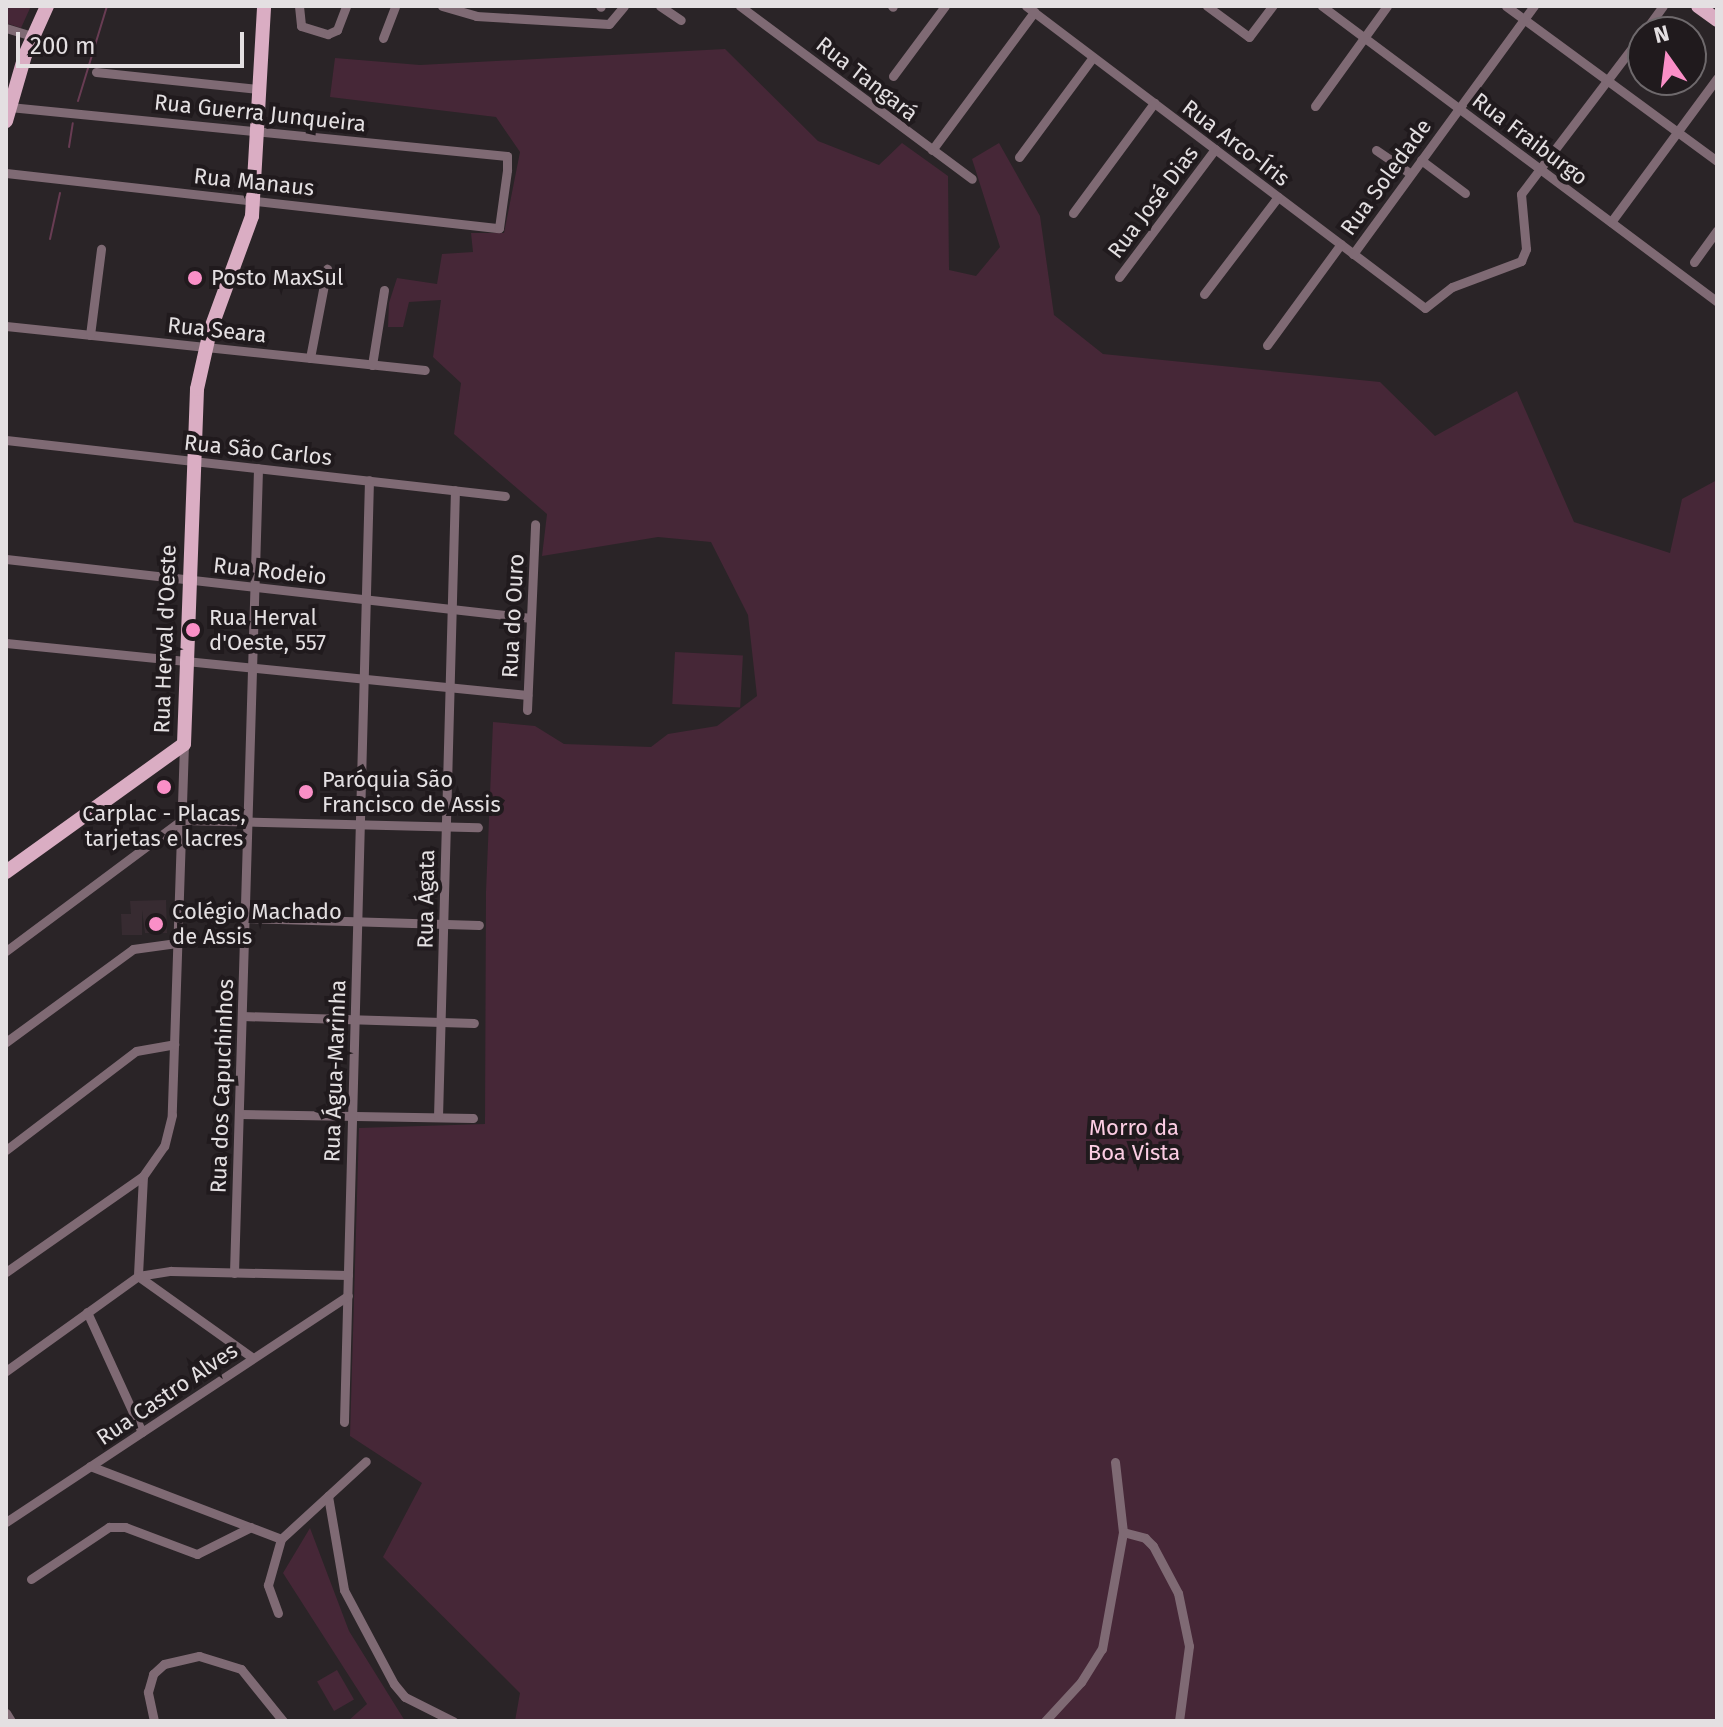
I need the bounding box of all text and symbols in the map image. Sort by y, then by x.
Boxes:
scale bar [20,16,248,66]
north arrow [1627,16,1707,96]
text: N [1651,19,1672,49]
street label: Rua Tangará [811,31,923,127]
text: 200 m [30,32,96,60]
street label: Rua Fraiburgo [1467,87,1593,191]
street label: Rua Guerra Junqueira [153,89,367,137]
street label: Rua Arco-Íris [1177,94,1295,192]
street label: Rua Soledade [1335,114,1437,240]
street label: Rua José Dias [1102,141,1204,263]
street label: Rua Manaus [192,163,316,201]
place label: Posto MaxSul [211,265,344,291]
marker: Posto MaxSul [186,269,204,287]
street label: Rua Seara [166,312,268,348]
street label: Rua São Carlos [183,429,333,471]
street label: Rua Herval d'Oeste [149,544,181,734]
street label: Rua Rodeio [212,552,328,590]
street label: Rua do Ouro [497,553,529,679]
place label: Rua Herval d'Oeste, 557 [209,604,326,656]
marker: Rua Herval d'Oeste, 557 [184,621,202,639]
place label: Paróquia São Francisco de Assis [322,766,501,818]
marker: Carplac - Placas, tarjetas e lacres [155,778,173,796]
marker: Paróquia São Francisco de Assis [297,783,315,801]
place label: Carplac - Placas, tarjetas e lacres [82,800,246,852]
street label: Rua Ágata [412,849,440,949]
place label: Colégio Machado de Assis [172,898,342,950]
marker: Colégio Machado de Assis [147,915,165,933]
street label: Rua dos Capuchinhos [205,978,239,1194]
street label: Rua Água-Marinha [319,979,351,1163]
park label: Morro da Boa Vista [1088,1114,1180,1166]
street label: Rua Castro Alves [92,1337,242,1451]

